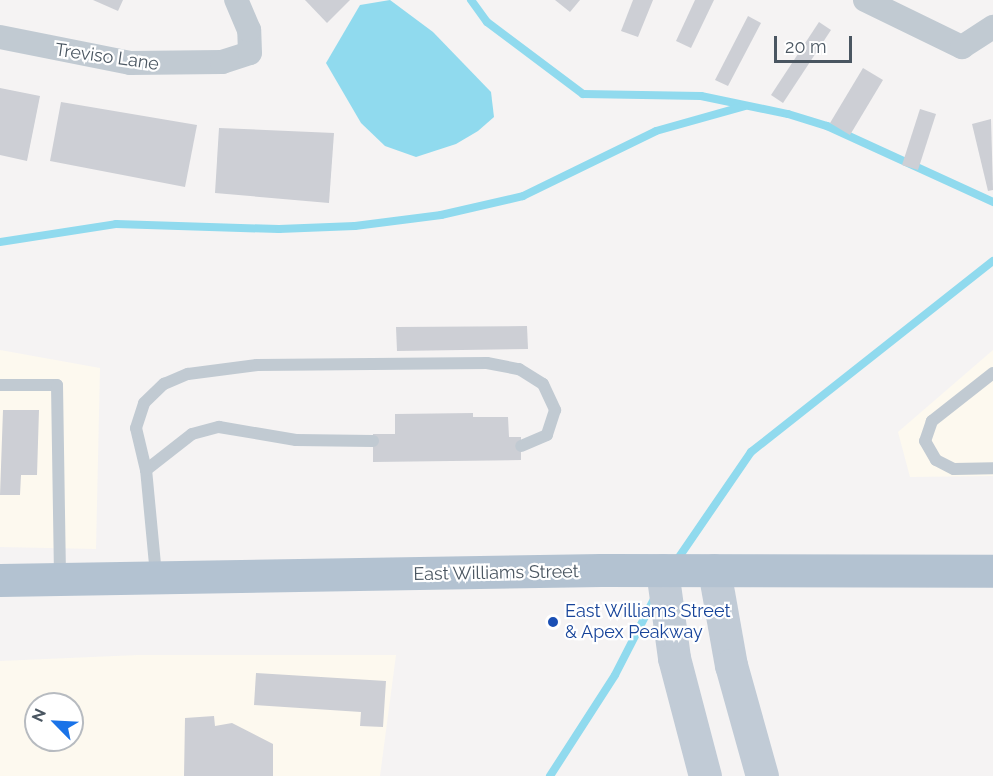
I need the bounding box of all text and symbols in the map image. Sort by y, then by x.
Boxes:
scale bar [777,24,855,62]
text: 20 m [785,36,827,57]
street label: Treviso Lane [54,39,160,75]
street label: East Williams Street [413,561,579,585]
place label: East Williams Street & Apex Peakway [565,601,731,644]
marker: East Williams Street & Apex Peakway [546,615,560,629]
north arrow [24,692,84,752]
text: N [28,706,50,725]

